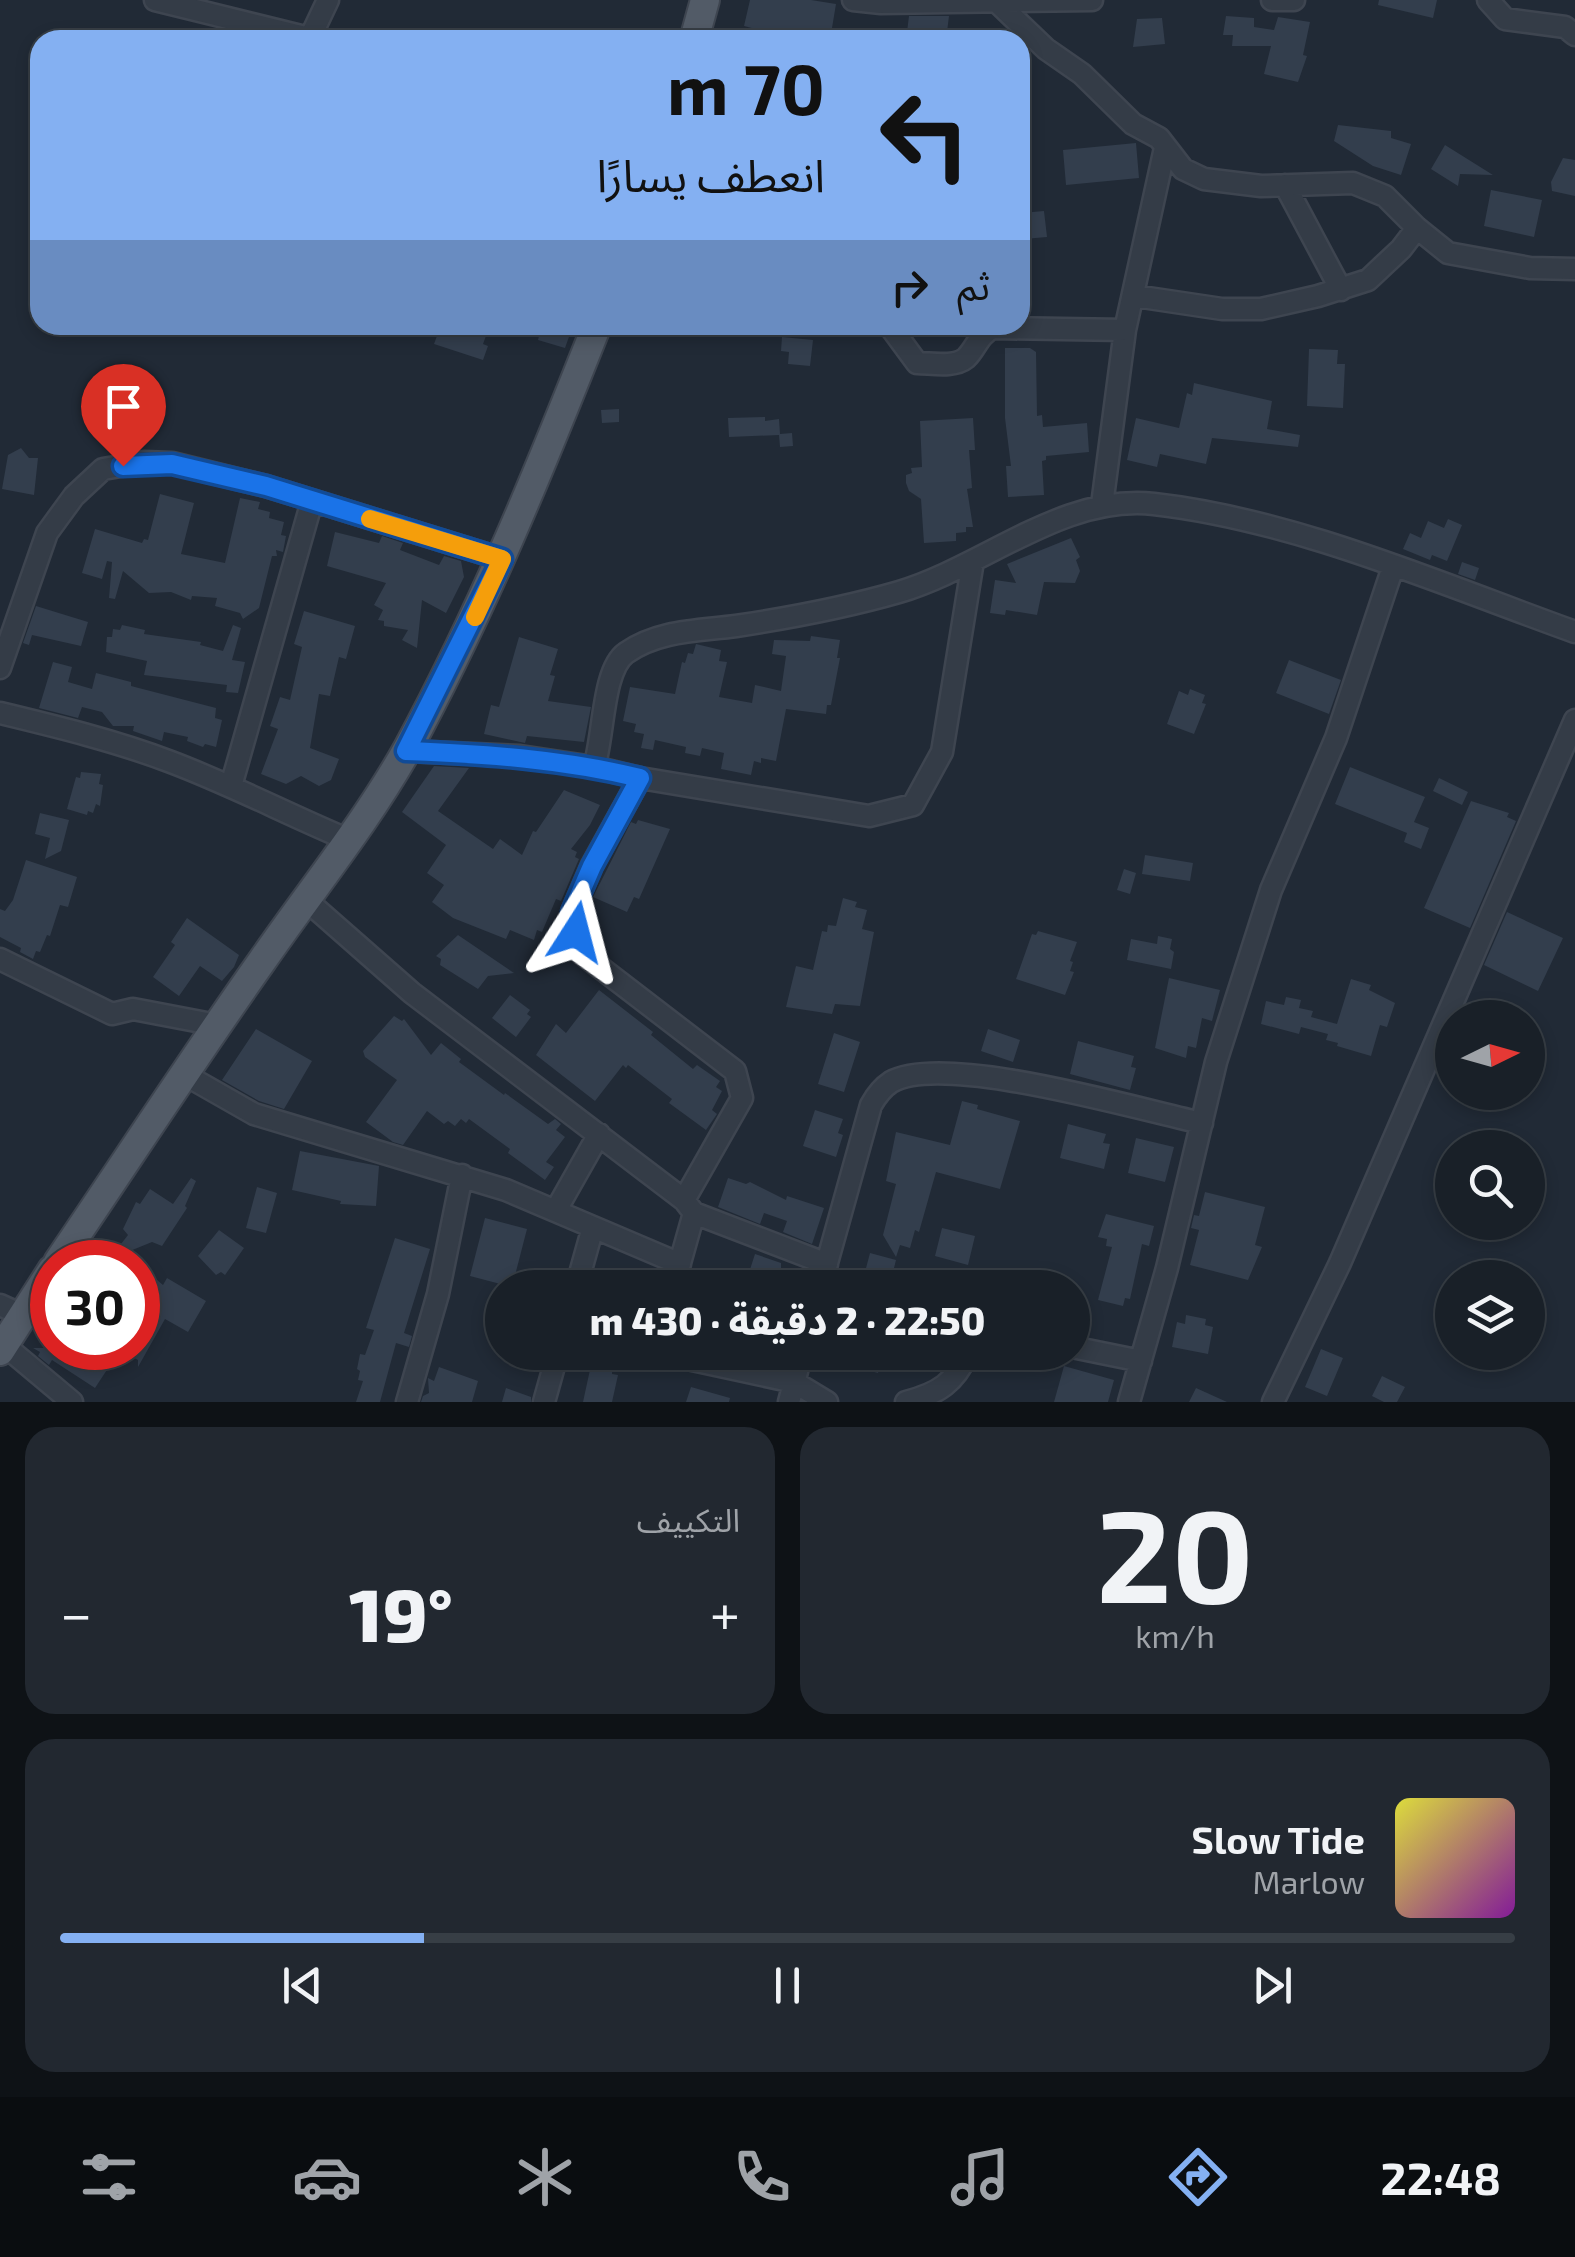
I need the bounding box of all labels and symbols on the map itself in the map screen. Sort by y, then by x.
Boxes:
pin [81,364,166,467]
position arrow [524,880,628,984]
north arrow [1435,1000,1545,1110]
speed limit sign: 30 [30,1240,160,1370]

